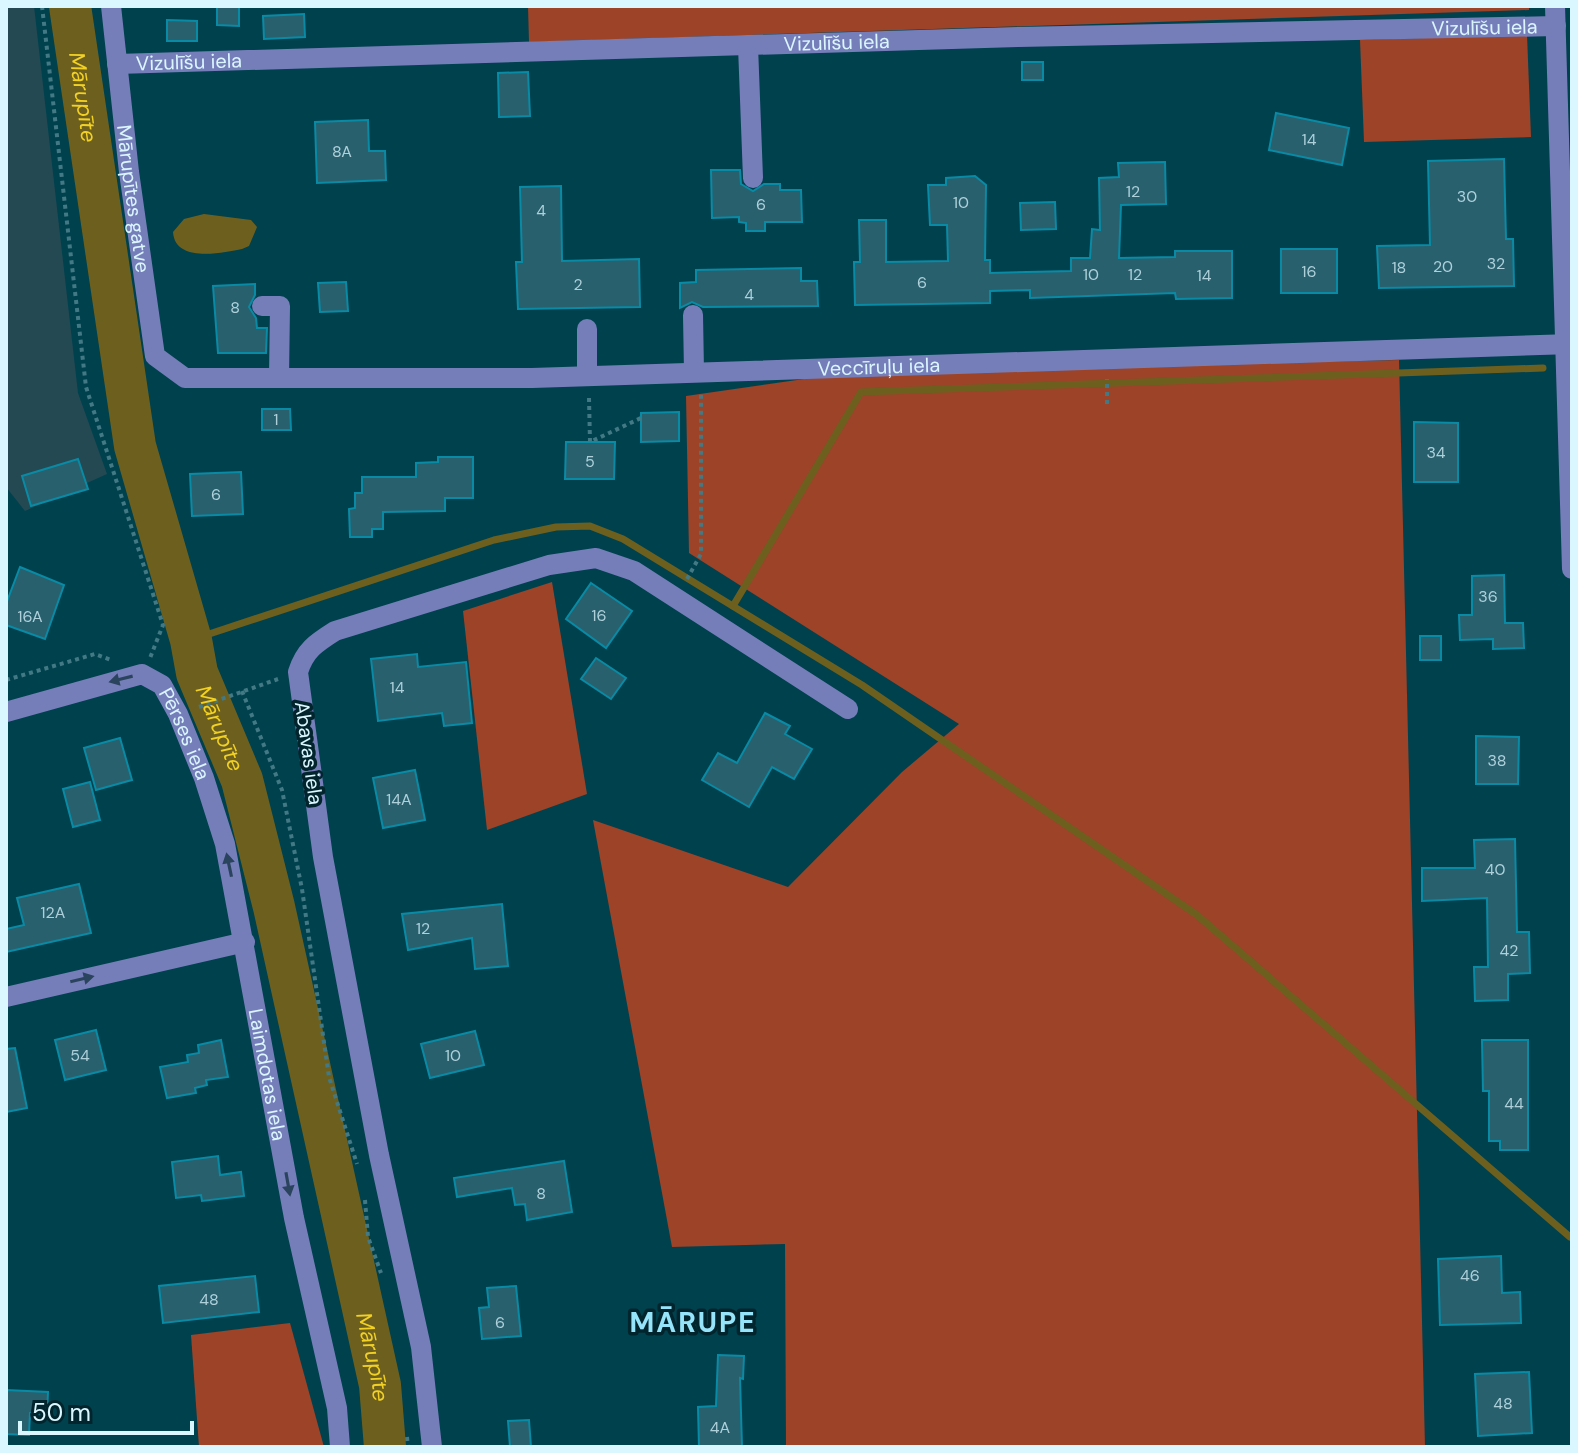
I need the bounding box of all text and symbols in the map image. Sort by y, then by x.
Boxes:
street label: Vizulīšu iela [1431,13,1538,42]
street label: Vizulīšu iela [783,28,890,57]
street label: Vizulīšu iela [136,47,242,76]
water label: Mārupīte [62,50,104,144]
street label: Mārupītes gatve [111,123,156,274]
house number: 14 [1302,129,1317,150]
house number: 8A [332,141,352,162]
house number: 12 [1126,181,1140,202]
house number: 30 [1457,186,1477,207]
house number: 10 [953,192,969,213]
house number: 6 [756,194,766,215]
house number: 4 [536,200,546,221]
house number: 32 [1487,253,1505,274]
house number: 20 [1433,256,1453,277]
house number: 18 [1392,257,1406,278]
house number: 16 [1301,261,1317,282]
house number: 10 [1083,264,1099,285]
house number: 12 [1128,264,1142,285]
house number: 14 [1197,265,1212,286]
house number: 6 [917,272,927,293]
house number: 2 [573,274,583,295]
house number: 4 [744,284,754,305]
house number: 8 [230,297,240,318]
street label: Veccīruļu iela [817,352,940,382]
house number: 1 [274,409,279,430]
house number: 34 [1426,442,1446,463]
house number: 5 [585,451,595,472]
house number: 6 [211,484,221,505]
house number: 36 [1478,586,1498,607]
house number: 16 [591,605,607,626]
house number: 16A [17,606,43,627]
one-way arrow [108,673,133,686]
house number: 14 [390,677,405,698]
water label: Mārupīte [189,681,251,776]
street label: Pērses iela [153,683,216,784]
street label: Abavas iela [289,700,329,806]
house number: 38 [1487,750,1507,771]
house number: 14A [386,789,412,810]
one-way arrow [222,853,235,878]
house number: 40 [1485,859,1505,880]
house number: 12A [41,902,66,923]
house number: 12 [416,918,430,939]
house number: 42 [1500,940,1518,961]
one-way arrow [70,972,95,985]
street label: Laimdotas iela [243,1006,292,1143]
house number: 54 [70,1045,90,1066]
house number: 10 [445,1045,461,1066]
house number: 44 [1504,1093,1524,1114]
one-way arrow [283,1172,295,1197]
house number: 8 [536,1183,546,1204]
house number: 46 [1460,1265,1480,1286]
house number: 48 [199,1289,219,1310]
district label: MĀRUPE [629,1304,757,1341]
water label: Mārupīte [349,1309,395,1403]
house number: 6 [495,1312,505,1333]
scale bar [20,1385,192,1435]
house number: 48 [1493,1393,1513,1414]
text: 50 m [32,1397,91,1428]
house number: 4A [710,1417,731,1438]

